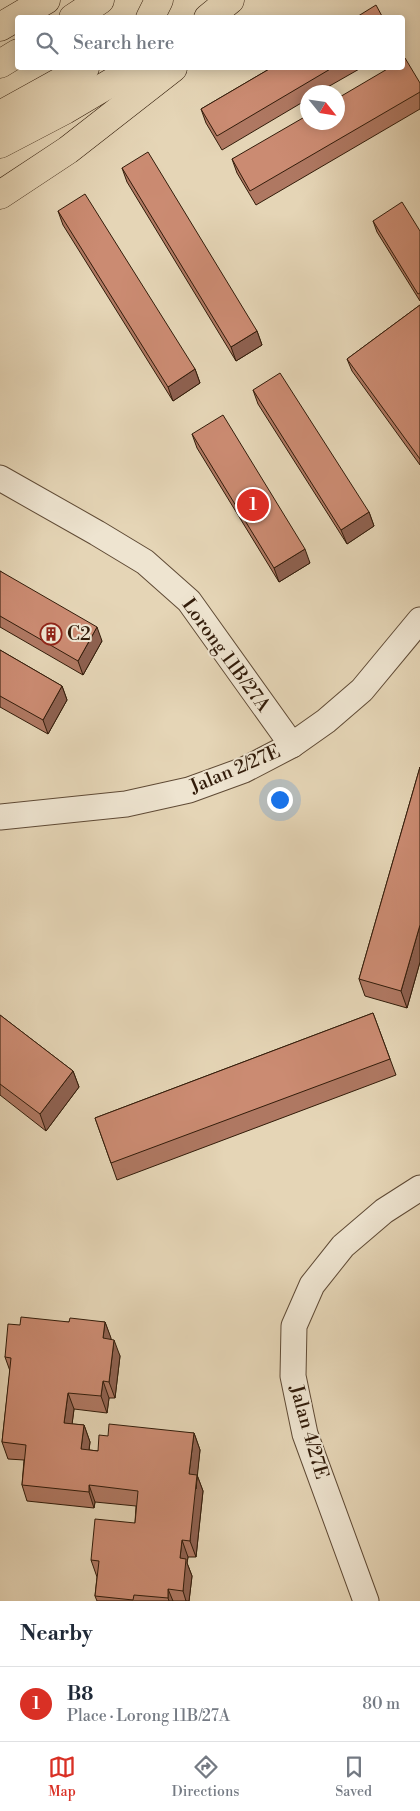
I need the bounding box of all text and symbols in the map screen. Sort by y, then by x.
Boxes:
search box [15,15,405,70]
icon: search [33,29,61,57]
text: Search here [73,31,174,55]
north arrow [300,85,345,130]
pin: 1 [237,486,269,524]
street label: Lorong 11B/27A [177,593,276,717]
building icon: C2 [39,622,63,646]
place label: C2 [67,622,91,646]
street label: Jalan 2/27E [185,739,284,799]
your location [267,787,293,813]
street label: Jalan 4/27E [284,1381,334,1482]
text: Nearby [20,1621,93,1647]
text: B8 [67,1682,93,1706]
text: 1 [32,1694,40,1714]
text: 80 m [362,1694,400,1714]
text: Place · Lorong 11B/27A [67,1706,230,1726]
tab: Map [48,1753,76,1801]
tab: Directions [172,1753,239,1801]
tab: Saved [335,1753,372,1801]

